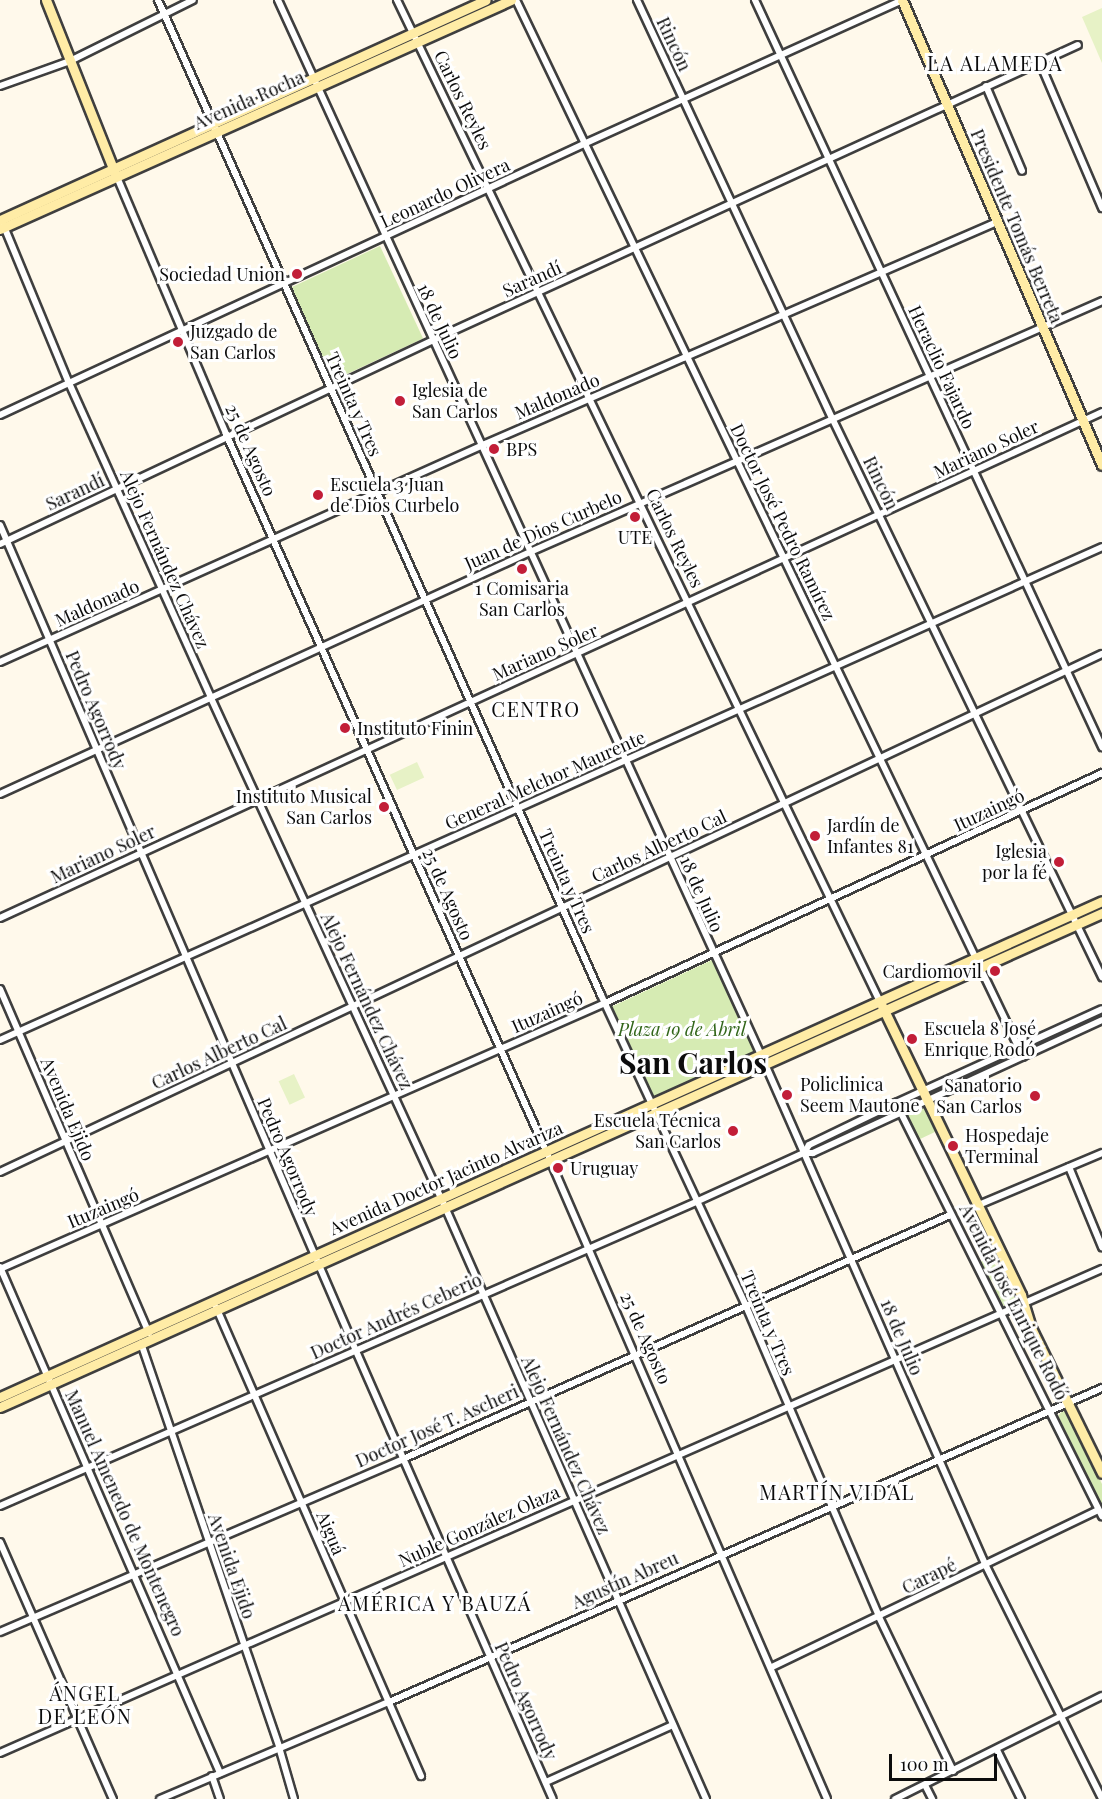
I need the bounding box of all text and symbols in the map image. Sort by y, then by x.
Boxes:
street label: Rincón [652,14,696,74]
street label: Carlos Reyles [430,47,496,153]
district label: LA ALAMEDA [927,50,1063,74]
street label: Avenida Rocha [190,66,308,134]
street label: Presidente Tomás Berreta [966,126,1068,326]
street label: Leonardo Olivera [377,154,513,232]
street label: Sarandí [499,256,565,302]
place label: Sociedad Union [159,263,285,285]
marker: Sociedad Union [290,267,304,281]
street label: 18 de Julio [413,280,467,362]
street label: Heraclio Fajardo [904,302,980,432]
place label: Juzgado de San Carlos [190,321,277,364]
marker: Juzgado de San Carlos [171,335,185,349]
street label: Treinta y Tres [321,348,387,460]
street label: Maldonado [511,369,603,423]
place label: Iglesia de San Carlos [412,380,498,422]
marker: Iglesia de San Carlos [393,394,407,408]
street label: 25 de Agosto [221,400,281,500]
street label: Mariano Soler [930,415,1042,483]
street label: Doctor José Pedro Ramírez [726,420,840,624]
place label: BPS [506,438,537,460]
marker: BPS [487,442,501,456]
street label: Rincón [859,453,903,513]
street label: Alejo Fernández Chávez [116,467,214,651]
street label: Sarandí [42,469,108,515]
place label: Escuela 3 Juan de Dios Curbelo [330,474,459,516]
street label: Carlos Reyles [642,485,708,591]
street label: Juan de Dios Curbelo [461,486,625,574]
marker: Escuela 3 Juan de Dios Curbelo [311,488,325,502]
marker: UTE [628,510,642,524]
place label: UTE [618,526,652,548]
marker: 1 Comisaria San Carlos [515,562,529,576]
street label: Maldonado [52,575,142,631]
place label: 1 Comisaria San Carlos [475,578,569,620]
street label: Mariano Soler [489,619,601,685]
street label: Pedro Agorrody [61,647,131,773]
district label: CENTRO [491,696,581,720]
place label: Instituto Finin [357,717,473,739]
marker: Instituto Finin [338,721,352,735]
street label: General Melchor Maurente [441,726,649,834]
street label: Ituzaingó [950,784,1028,836]
place label: Instituto Musical San Carlos [236,786,372,828]
marker: Instituto Musical San Carlos [377,800,391,814]
street label: Carlos Alberto Cal [588,805,730,887]
place label: Jardín de Infantes 81 [827,815,914,858]
street label: Mariano Soler [47,820,159,888]
street label: Treinta y Tres [534,825,600,937]
marker: Jardín de Infantes 81 [808,829,822,843]
place label: Iglesia por la fé [981,841,1047,884]
street label: 25 de Agosto [418,844,478,944]
street label: 18 de Julio [676,853,728,935]
marker: Iglesia por la fé [1052,855,1066,869]
street label: Alejo Fernández Chávez [316,909,418,1093]
place label: Cardiomovil [882,960,982,982]
marker: Cardiomovil [986,962,1004,980]
street label: Ituzaingó [508,987,586,1037]
street label: Carlos Alberto Cal [148,1012,290,1094]
park label: Plaza 19 de Abril [618,1018,746,1040]
place label: Escuela 8 José Enrique Rodó [924,1018,1036,1060]
marker: Escuela 8 José Enrique Rodó [905,1032,919,1046]
district label: San Carlos [619,1044,767,1080]
street label: Avenida Ejido [36,1054,100,1164]
place label: Policlinica Seem Mautone [800,1074,920,1116]
place label: Sanatorio San Carlos [936,1075,1022,1118]
marker: Policlinica Seem Mautone [778,1086,796,1104]
marker: Sanatorio San Carlos [1026,1087,1044,1105]
street label: Pedro Agorrody [253,1094,323,1220]
place label: Escuela Técnica San Carlos [593,1110,721,1152]
street label: Avenida Doctor Jacinto Alvariza [325,1116,567,1240]
marker: Escuela Técnica San Carlos [726,1124,740,1138]
place label: Hospedaje Terminal [965,1125,1049,1168]
marker: Hospedaje Terminal [946,1139,960,1153]
place label: Uruguay [570,1157,638,1179]
marker: Uruguay [551,1161,565,1175]
street label: Ituzaingó [64,1183,142,1233]
street label: Avenida José Enrique Rodó [955,1200,1073,1404]
street label: Treinta y Tres [736,1267,800,1379]
street label: Doctor Andrés Ceberio [307,1268,485,1364]
street label: 25 de Agosto [616,1288,676,1388]
street label: 18 de Julio [876,1296,928,1378]
street label: Alejo Fernández Chávez [517,1353,615,1537]
street label: Doctor José T. Ascheri [351,1380,523,1472]
street label: Manuel Amenedo de Montenegro [61,1386,189,1640]
district label: MARTÍN VIDAL [759,1479,915,1503]
street label: Nuble González Olaza [395,1481,563,1571]
street label: Aiguá [312,1508,350,1558]
street label: Avenida Ejido [204,1510,260,1622]
street label: Agustín Abreu [568,1547,682,1613]
street label: Carapé [898,1554,960,1598]
district label: AMÉRICA Y BAUZÁ [337,1590,533,1614]
street label: Pedro Agorrody [490,1638,562,1764]
district label: ÁNGEL DE LEÓN [38,1681,132,1728]
scale bar [892,1742,1000,1780]
text: 100 m [900,1752,949,1776]

